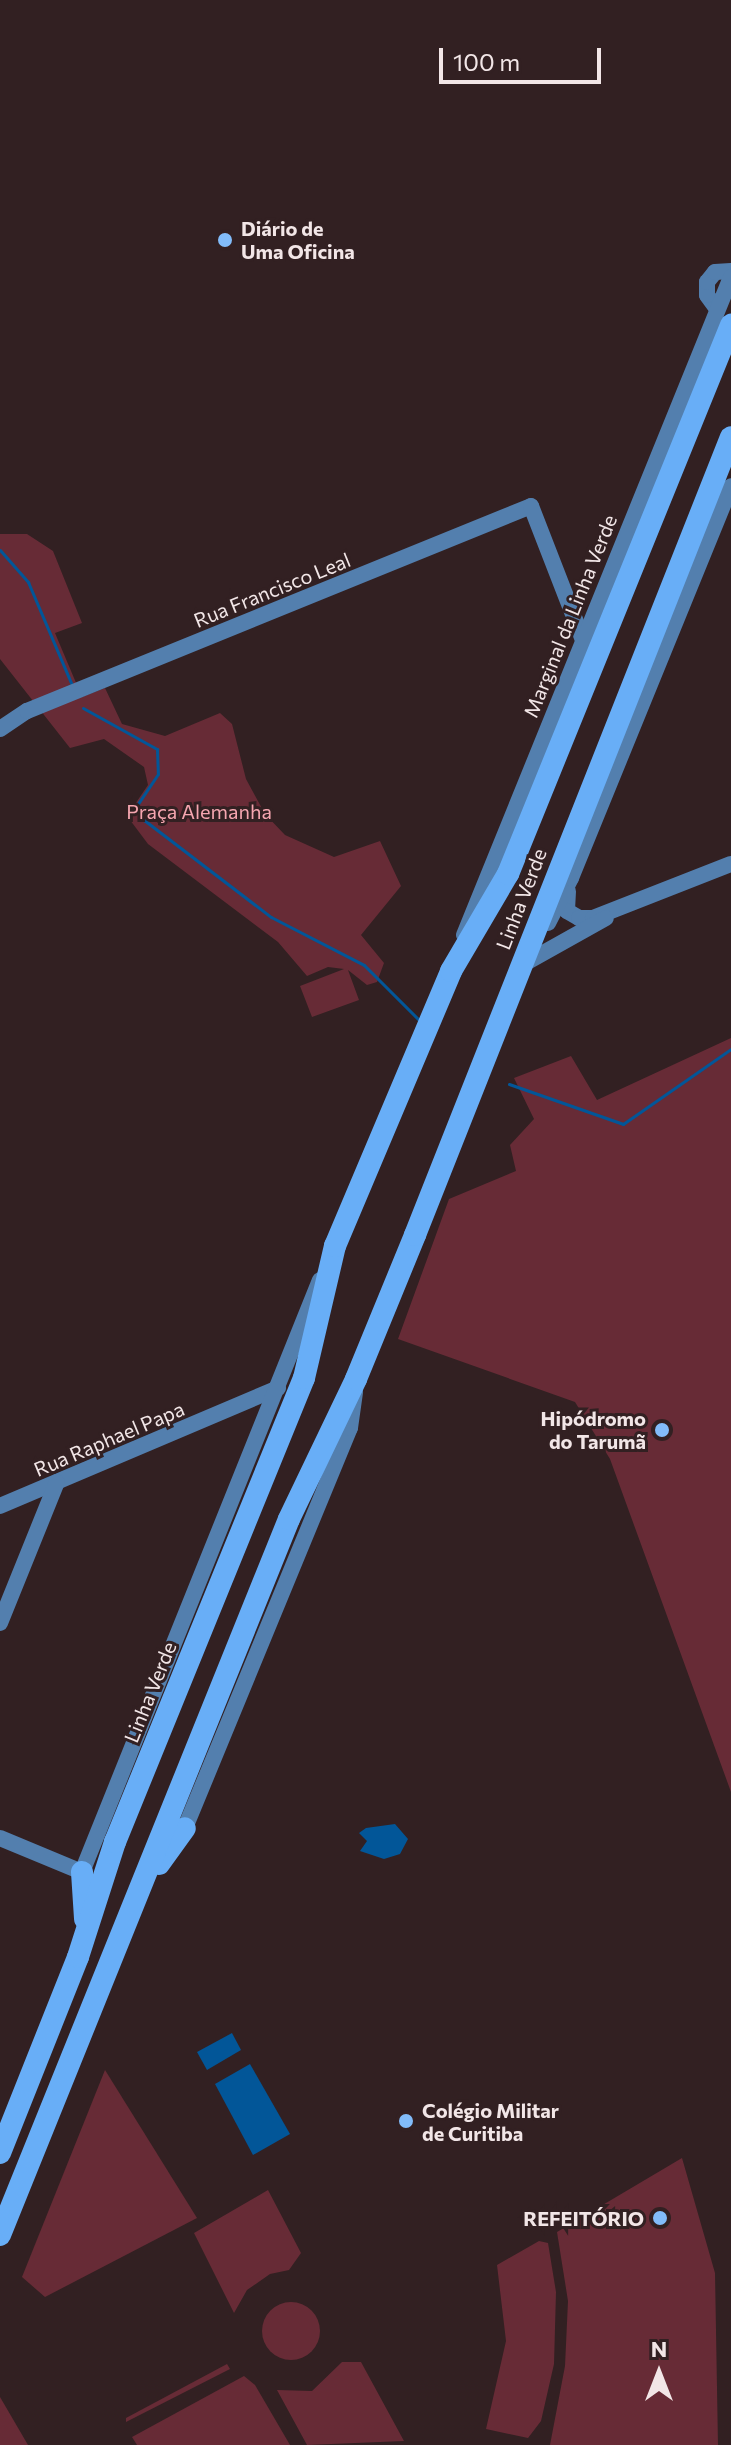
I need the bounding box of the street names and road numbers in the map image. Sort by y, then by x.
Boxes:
street label: Marginal da Linha Verde [518,511,622,721]
street label: Rua Francisco Leal [190,548,354,632]
street label: Linha Verde [491,845,551,953]
street label: Rua Raphael Papa [30,1396,188,1482]
street label: Linha Verde [119,1638,181,1746]

